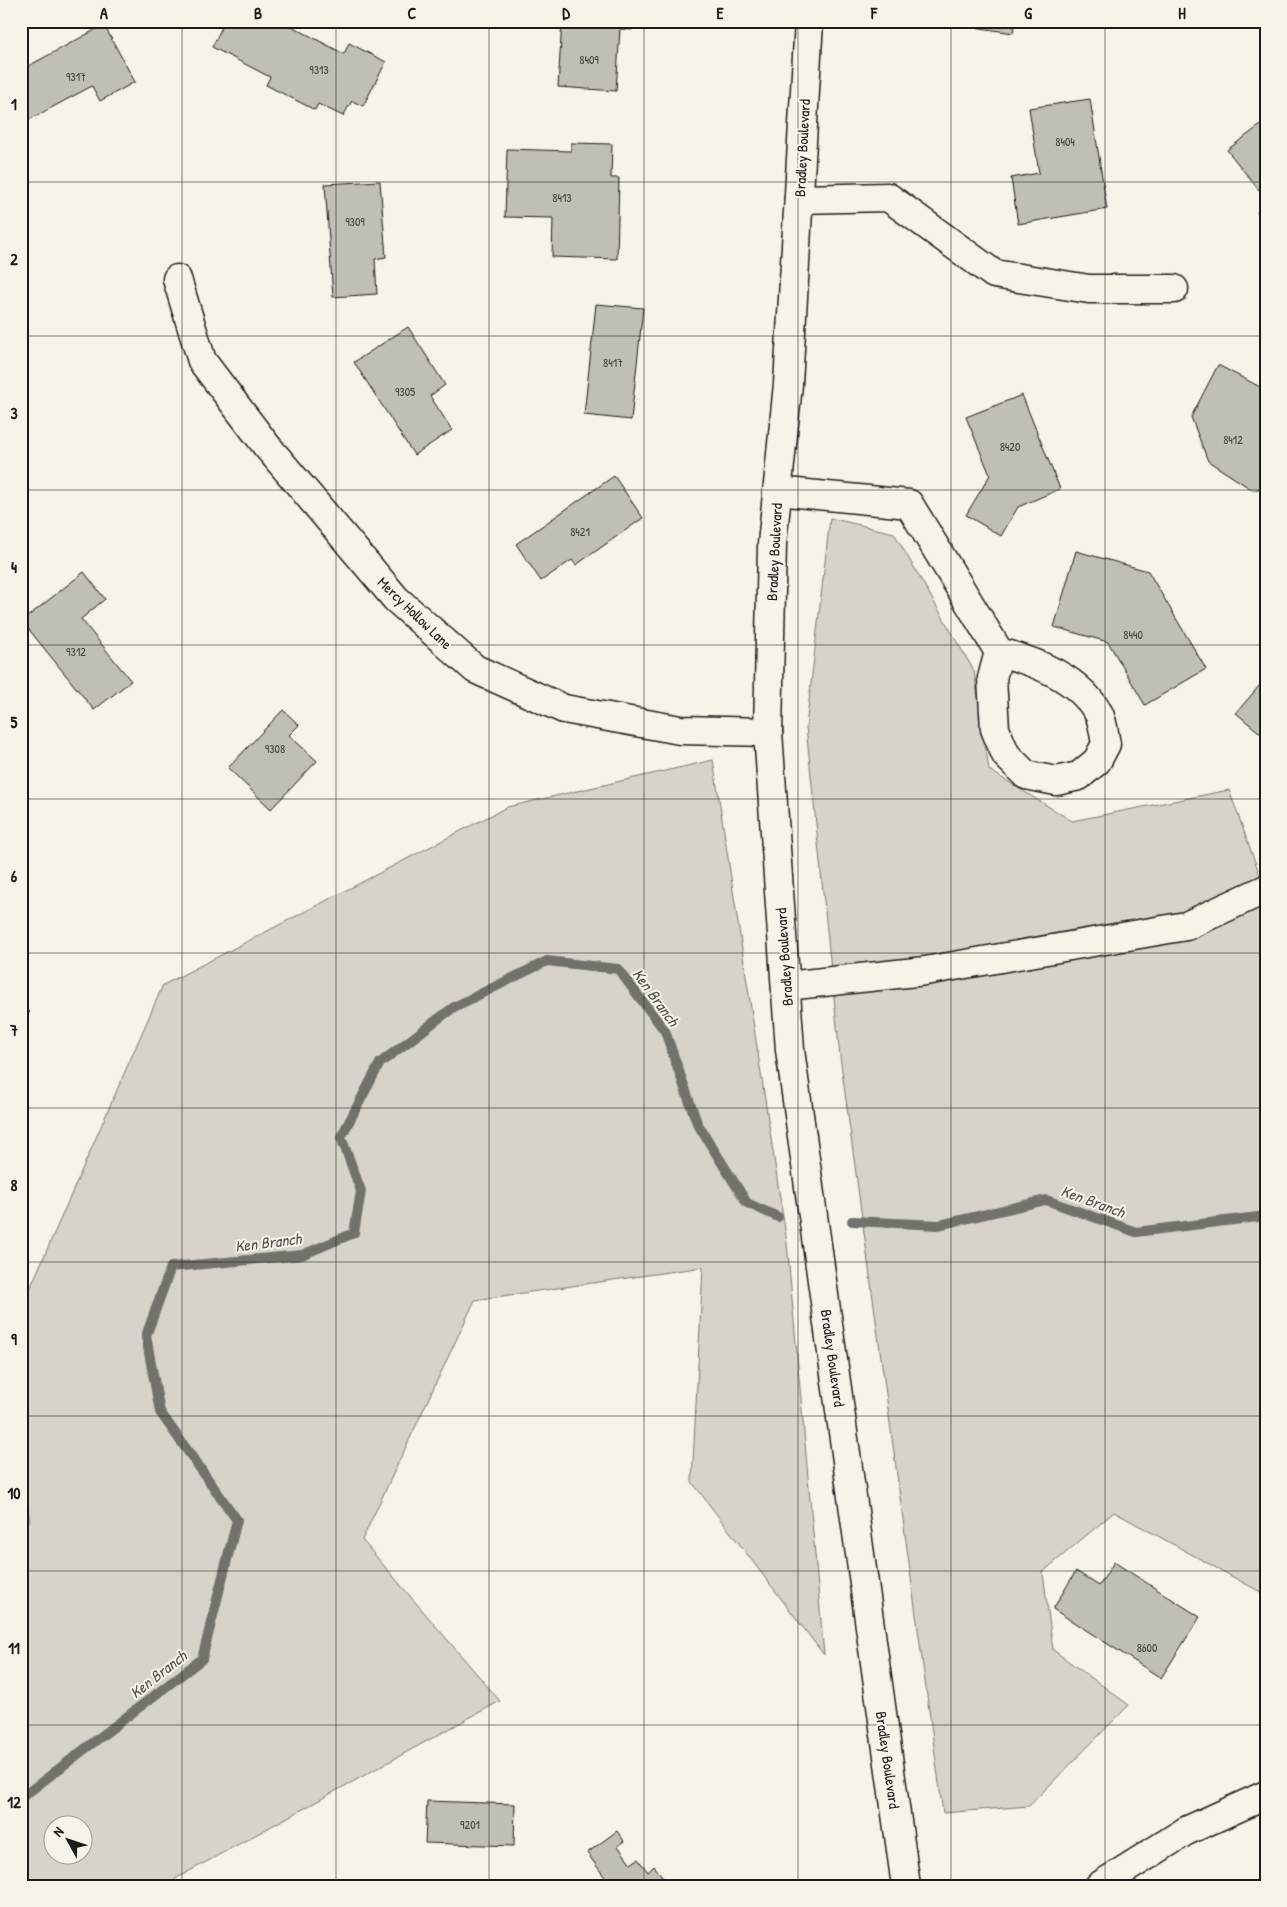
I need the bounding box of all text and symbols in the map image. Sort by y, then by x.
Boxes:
text: A [100,2,108,24]
text: B [254,2,262,24]
text: C [408,2,417,24]
text: D [562,2,570,24]
text: E [716,2,724,24]
text: F [870,2,878,24]
text: G [1024,2,1032,24]
text: H [1178,2,1186,24]
house number: 8409 [579,51,599,68]
house number: 9313 [309,61,329,78]
house number: 9317 [66,68,86,85]
text: 1 [11,93,17,115]
street label: Bradley Boulevard [789,98,815,197]
house number: 8404 [1055,133,1075,150]
house number: 8413 [552,189,572,206]
house number: 9309 [345,213,365,230]
text: 2 [10,248,18,270]
house number: 8417 [603,354,623,371]
house number: 9305 [395,383,415,400]
text: 3 [10,402,18,424]
house number: 8412 [1223,431,1243,448]
house number: 8420 [1000,438,1020,455]
street label: Bradley Boulevard [761,502,787,601]
house number: 8421 [570,523,590,540]
text: 4 [11,556,17,578]
street label: Mercy Hollow Lane [373,572,457,654]
house number: 8440 [1123,626,1143,643]
house number: 9312 [66,643,86,660]
text: 5 [11,711,18,733]
house number: 9308 [265,740,285,757]
text: 6 [11,865,18,887]
street label: Bradley Boulevard [770,907,798,1007]
water label: Ken Branch [628,964,685,1031]
text: 7 [9,1019,18,1041]
text: 8 [11,1174,18,1196]
water label: Ken Branch [1058,1179,1129,1223]
water label: Ken Branch [234,1227,304,1257]
street label: Bradley Boulevard [816,1308,850,1408]
text: 9 [11,1328,17,1350]
text: 10 [8,1482,20,1504]
text: 11 [8,1637,20,1659]
house number: 8600 [1137,1639,1157,1656]
water label: Ken Branch [125,1644,192,1703]
street label: Bradley Boulevard [871,1710,905,1810]
text: 12 [7,1791,21,1813]
north arrow [42,1814,92,1864]
house number: 9201 [460,1816,480,1833]
text: N [48,1822,68,1840]

